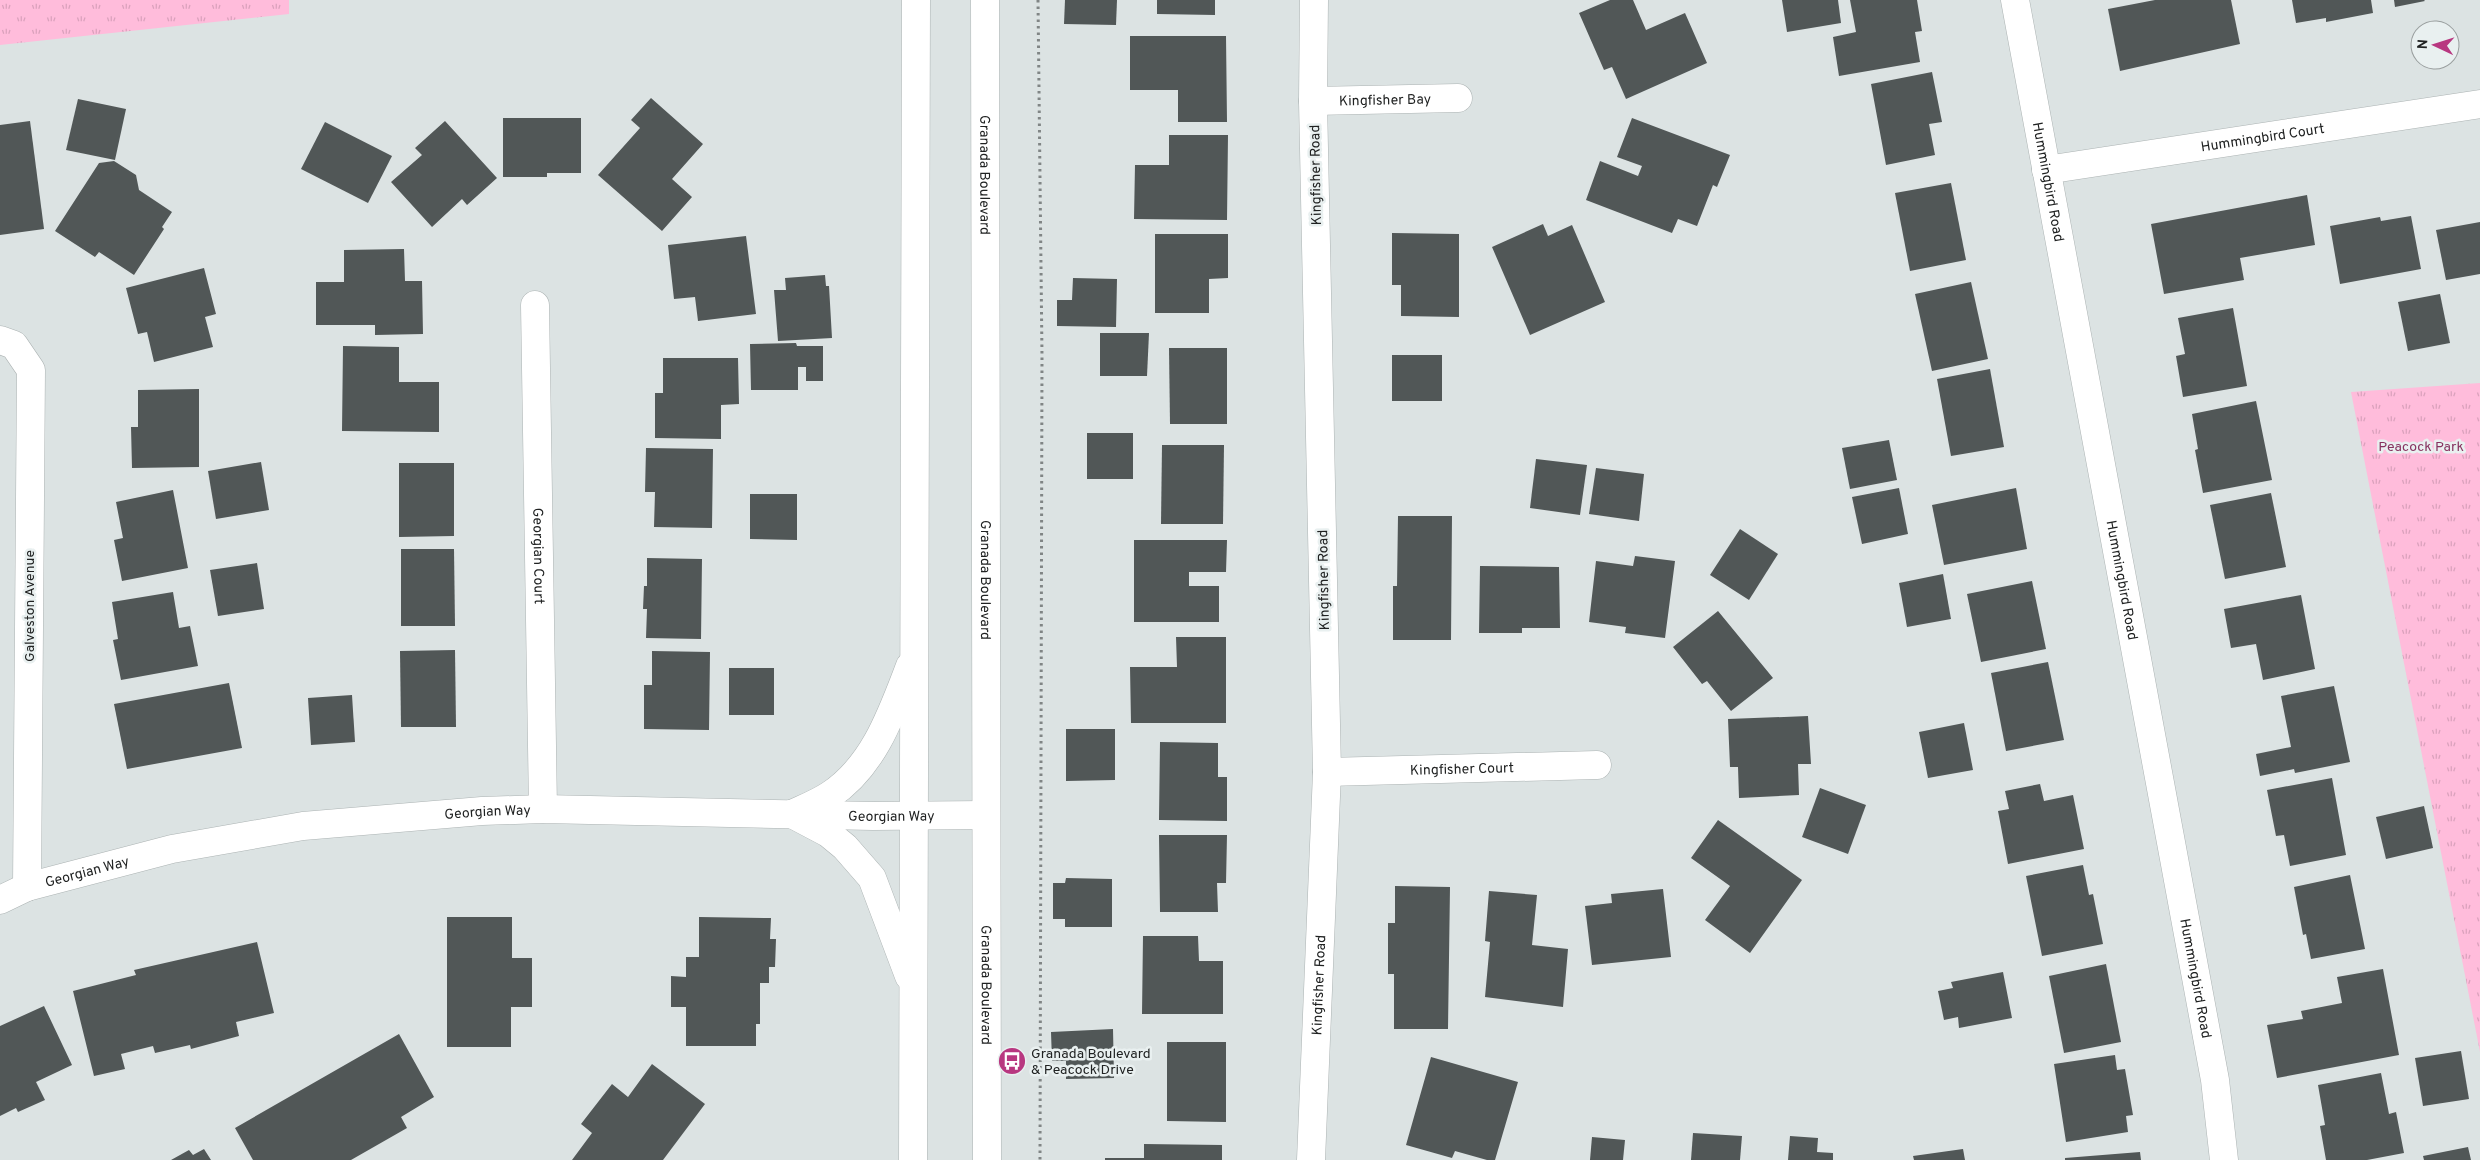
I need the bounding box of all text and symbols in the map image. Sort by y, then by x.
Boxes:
north arrow [2410,20,2460,70]
text: N [2415,39,2432,50]
street label: Kingfisher Bay [1339,92,1431,110]
street label: Granada Boulevard [975,115,992,235]
street label: Hummingbird Road [2028,121,2067,243]
street label: Hummingbird Court [2200,121,2326,156]
street label: Kingfisher Road [1307,125,1326,225]
park label: Peacock Park [2378,439,2464,456]
street label: Georgian Court [528,508,547,604]
street label: Hummingbird Road [2102,519,2140,642]
street label: Granada Boulevard [976,520,993,640]
street label: Kingfisher Road [1315,530,1334,630]
street label: Galveston Avenue [22,550,39,662]
street label: Kingfisher Court [1410,760,1514,780]
street label: Georgian Way [444,802,531,824]
street label: Georgian Way [848,808,935,826]
street label: Georgian Way [43,854,131,892]
street label: Hummingbird Road [2175,917,2214,1040]
street label: Granada Boulevard [977,925,994,1045]
street label: Kingfisher Road [1309,935,1330,1036]
bus stop icon: Granada Boulevard & Peacock Drive [997,1046,1027,1076]
place label: Granada Boulevard & Peacock Drive [1031,1046,1151,1079]

